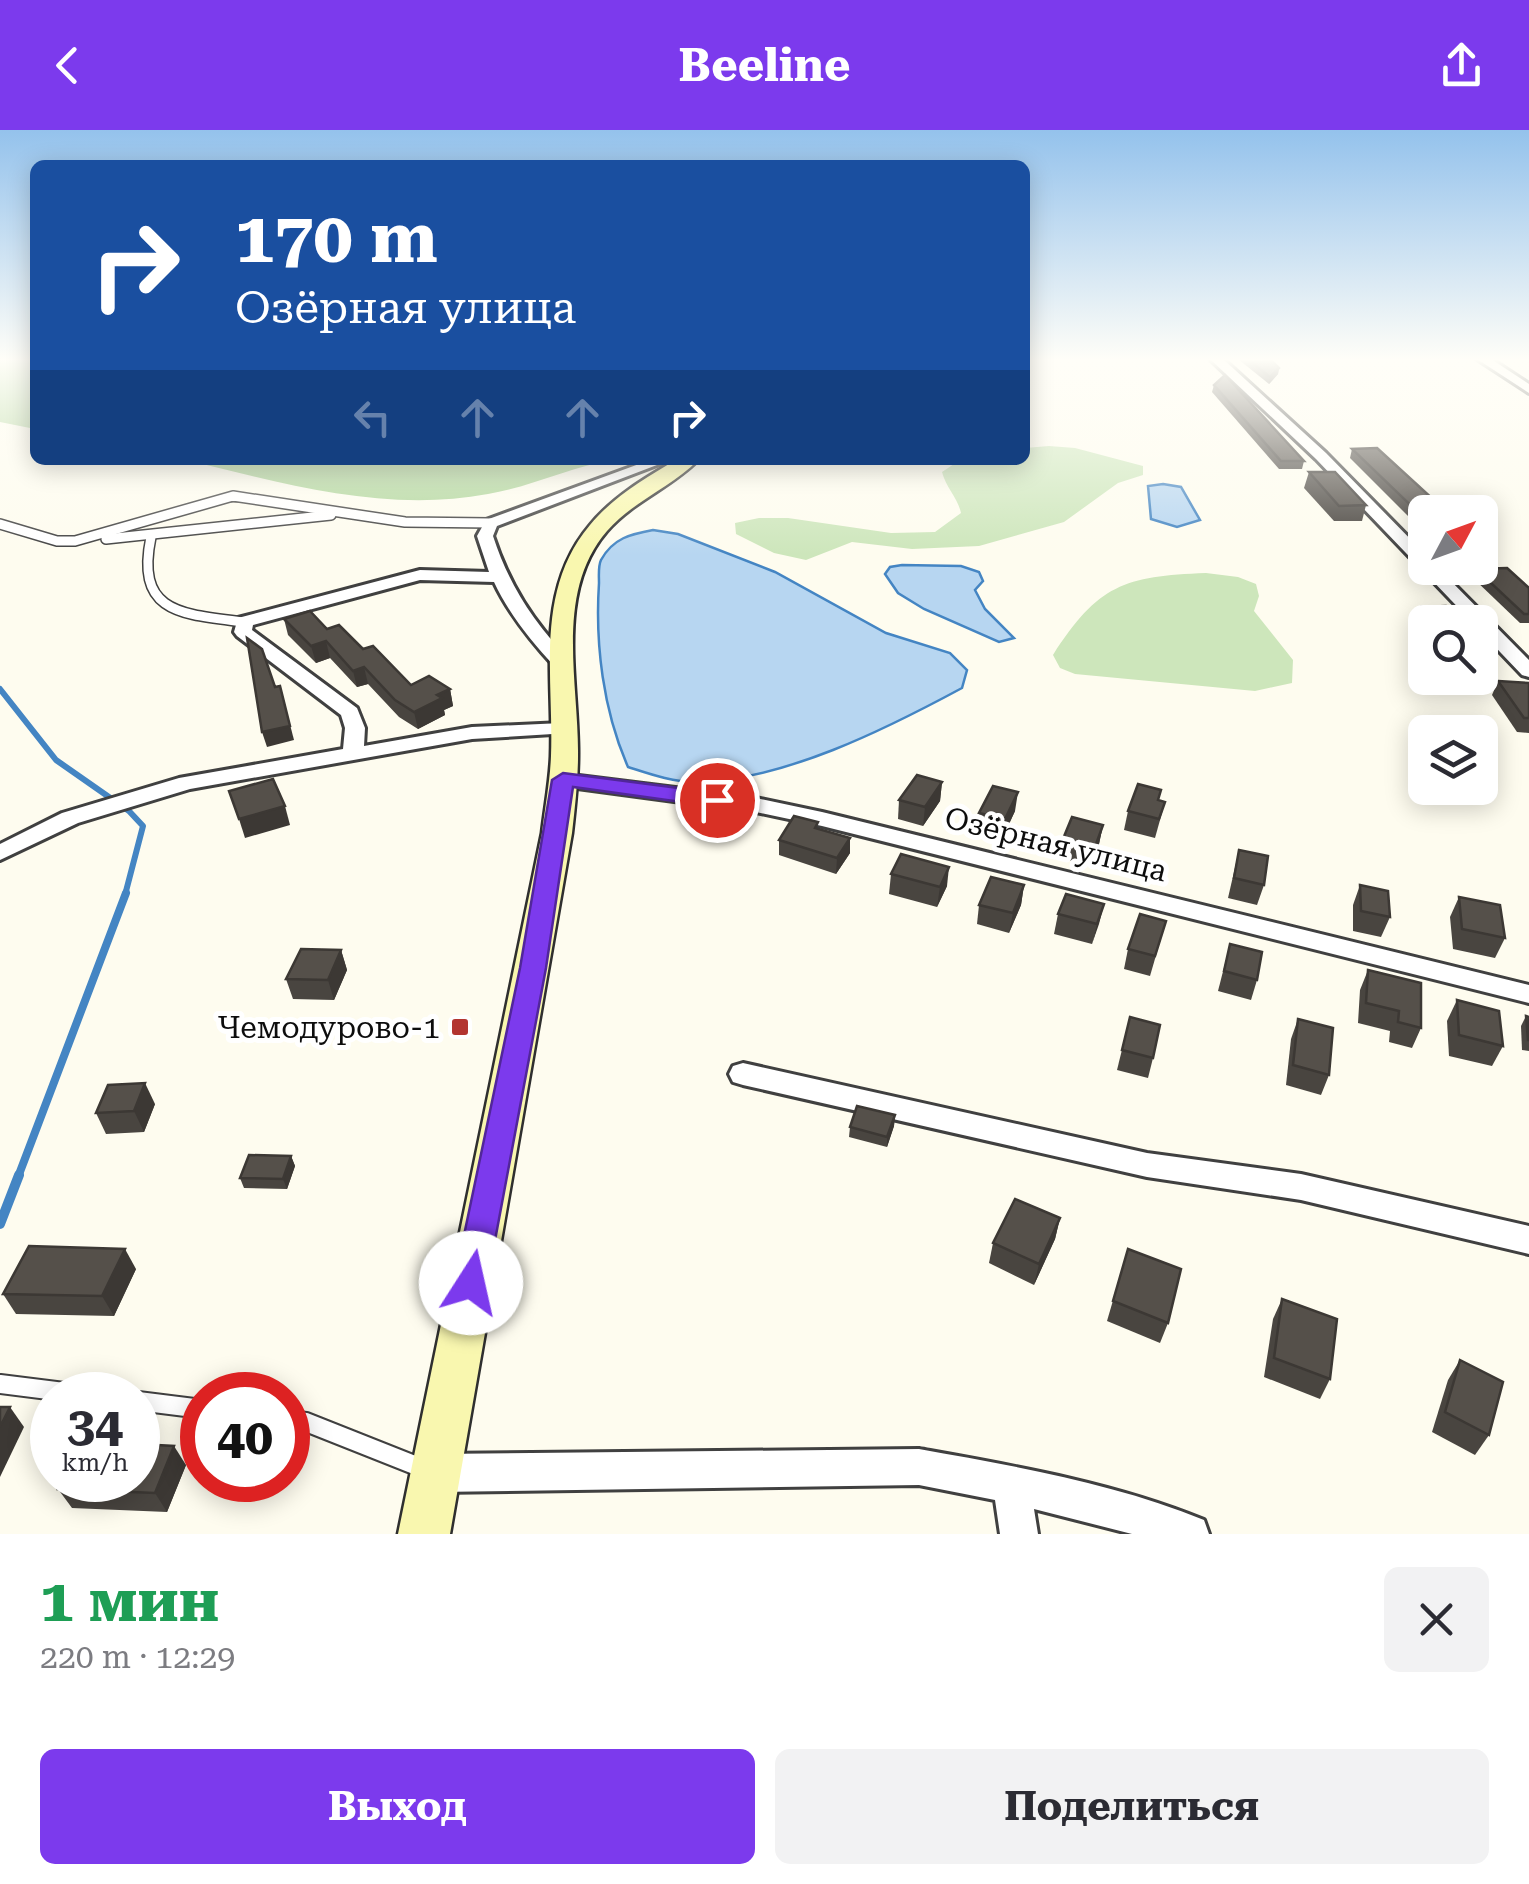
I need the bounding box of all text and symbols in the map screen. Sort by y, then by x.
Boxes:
icon: back [40,38,95,93]
icon: share [1434,38,1489,93]
text: Beeline [679,39,850,92]
text: 170 m [235,197,438,279]
icon: right [70,200,200,330]
text: Озёрная улица [235,281,576,334]
icon: left [345,390,400,445]
icon: ahead [450,390,505,445]
icon: ahead [555,390,610,445]
icon: right [660,390,715,445]
north arrow [1408,495,1498,585]
map controls [1408,495,1498,805]
button: search [1408,605,1498,695]
button: layers [1408,715,1498,805]
pin [675,758,760,843]
icon: arrive [690,773,745,828]
street label: Озёрная улица [941,800,1171,888]
place label: Чемодурово-1 [217,1010,440,1045]
marker: Чемодурово-1 [449,1016,471,1038]
position arrow [419,1231,523,1335]
speed limit sign: 40 [180,1372,310,1502]
text: 34 [67,1396,123,1454]
text: km/h [62,1448,128,1477]
text: 1 мин [40,1565,219,1636]
button: close [1384,1567,1489,1672]
text: 220 m · 12:29 [40,1638,235,1676]
button: Выход [40,1749,755,1864]
button: Поделиться [775,1749,1489,1864]

